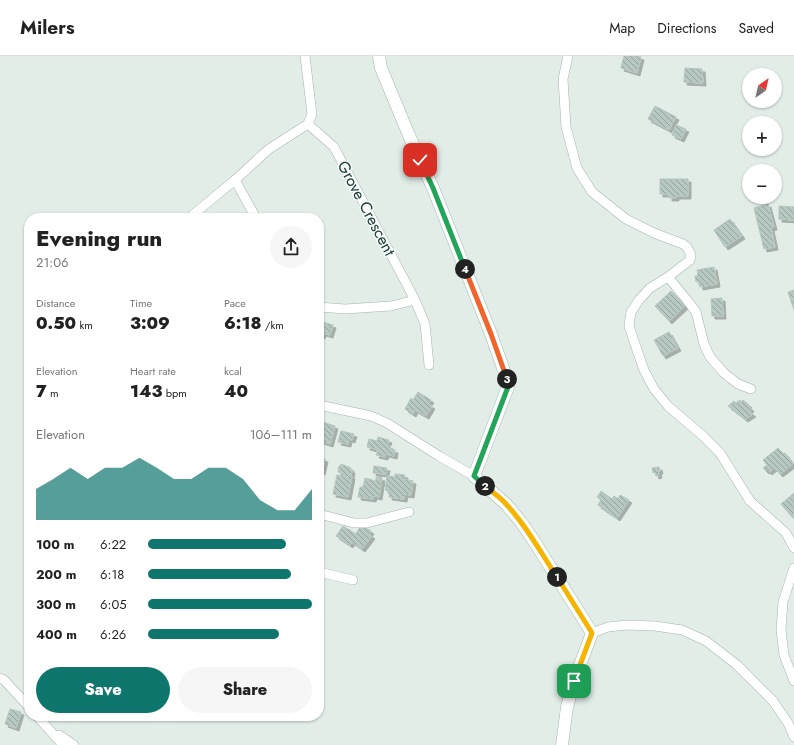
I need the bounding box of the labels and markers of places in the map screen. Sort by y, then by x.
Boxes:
pin [403,143,437,177]
pin: 4 [455,259,475,279]
pin: 3 [497,369,517,389]
pin: 2 [475,476,495,496]
pin: 1 [547,567,567,587]
pin [557,664,591,698]

